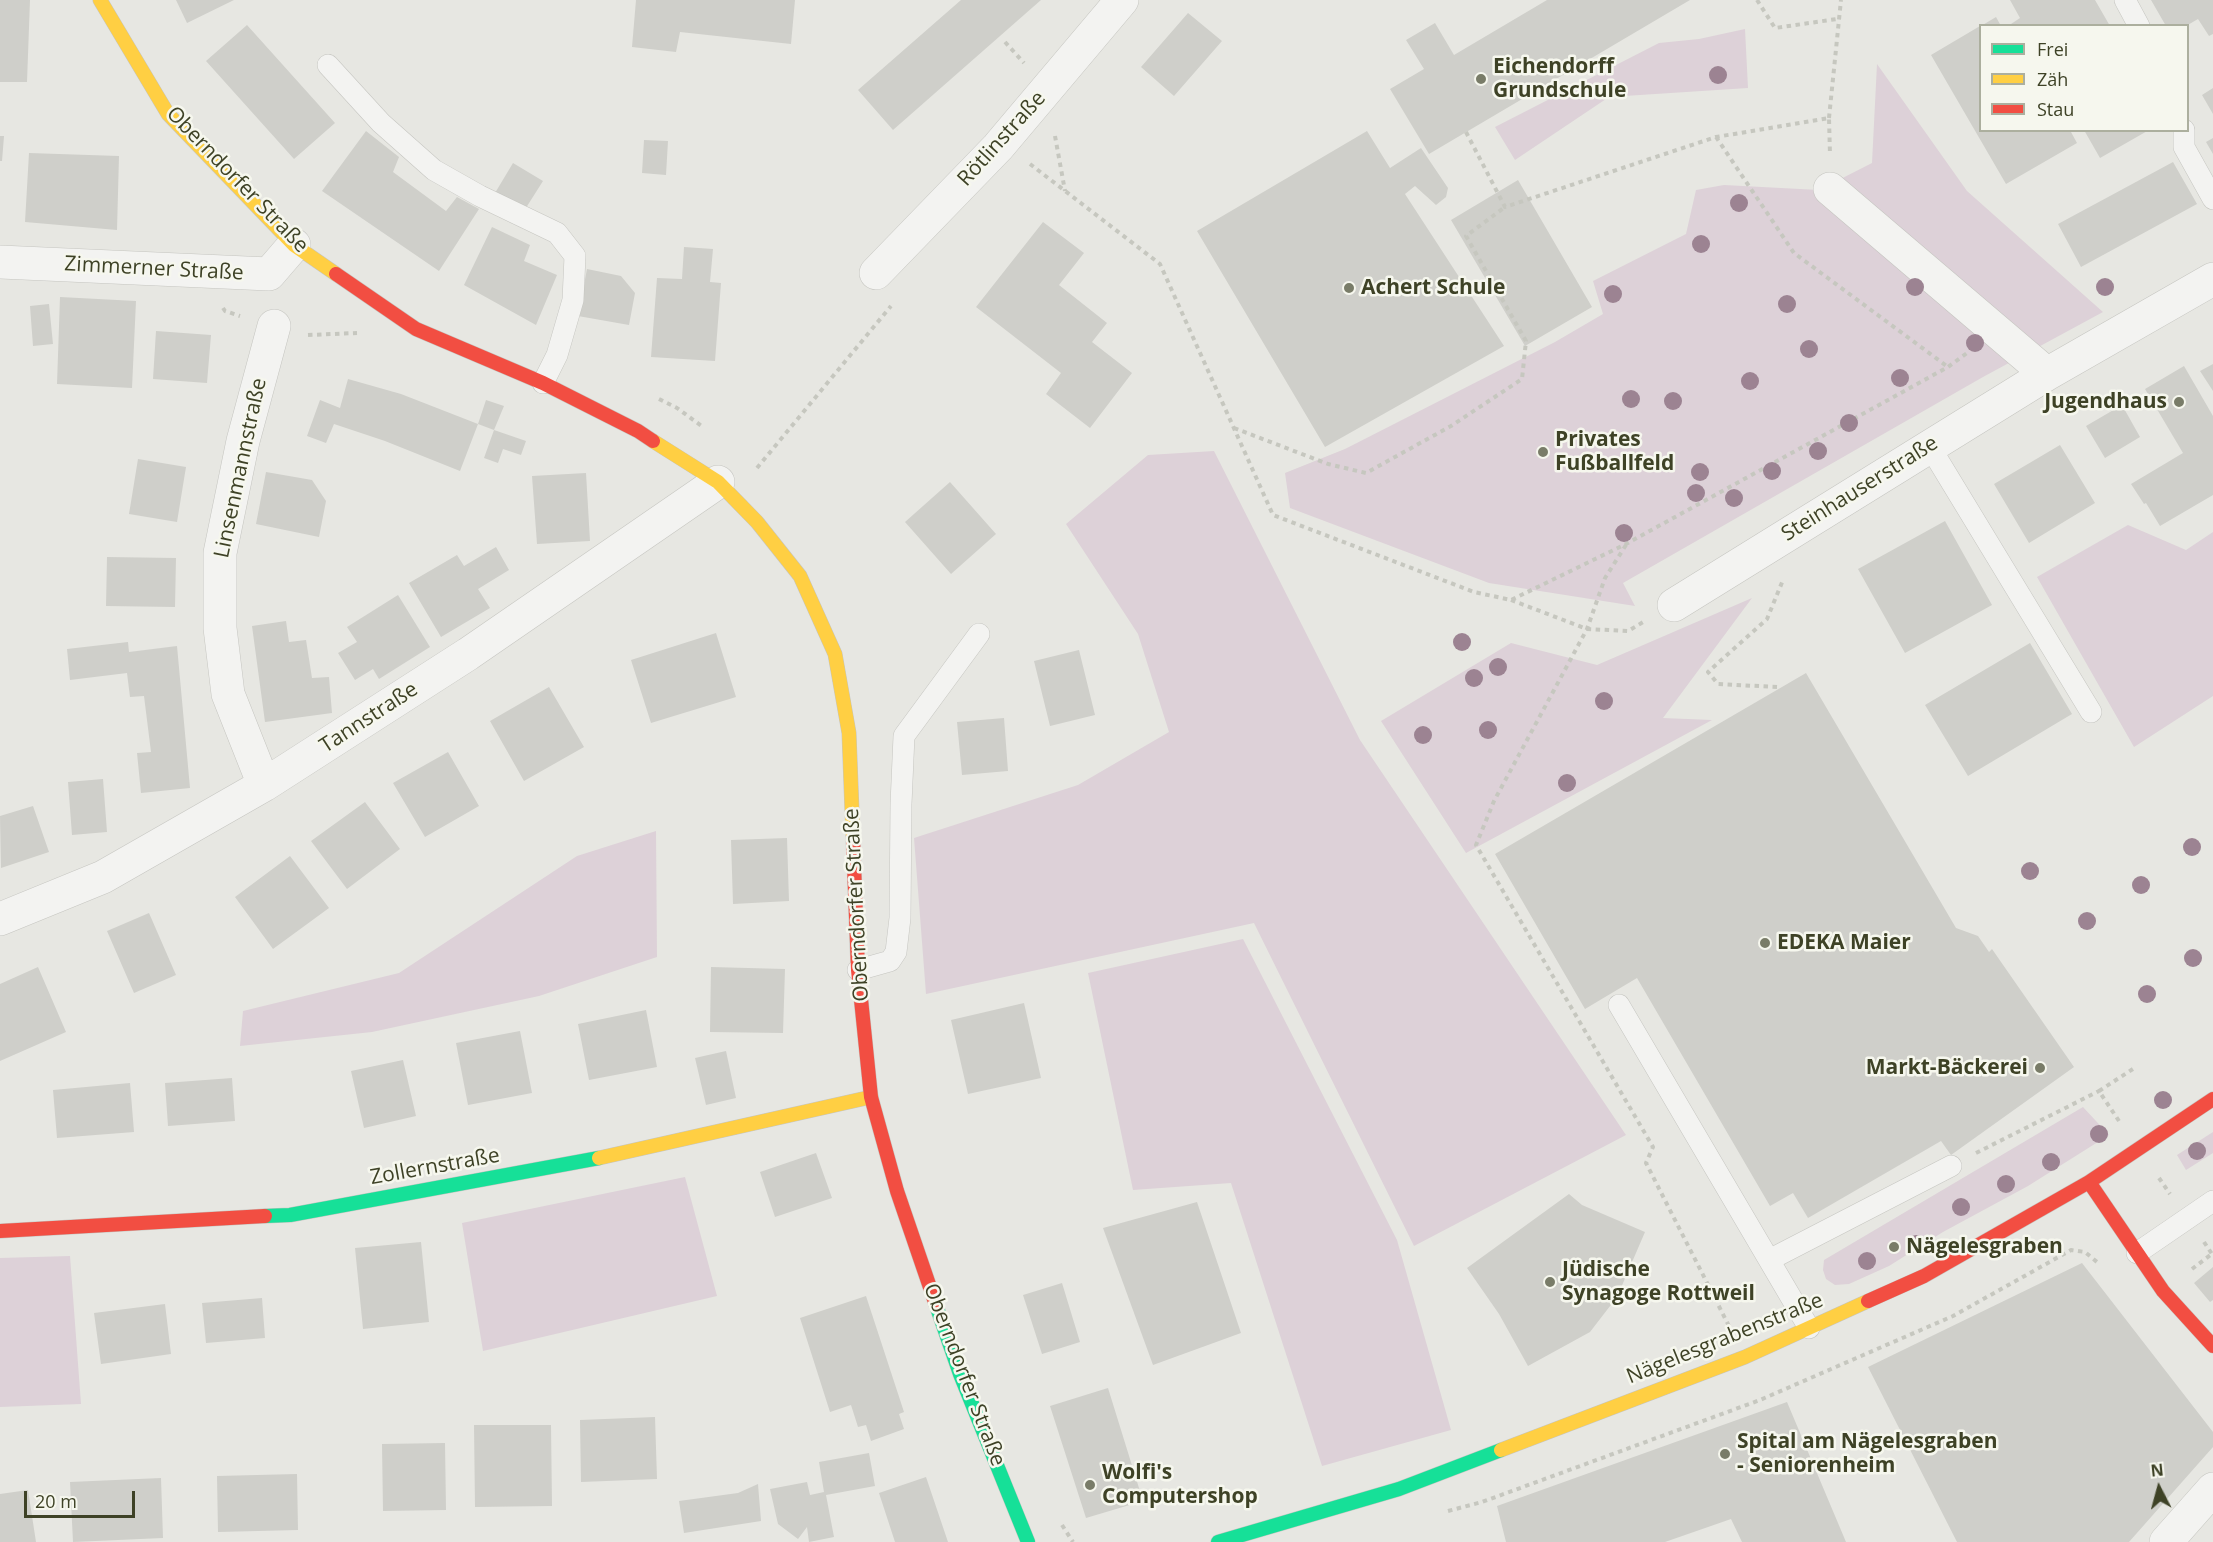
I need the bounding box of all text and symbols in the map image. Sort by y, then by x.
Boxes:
legend [1979,24,2189,132]
text: Frei [2037,37,2068,61]
place label: Eichendorff Grundschule [1493,54,1626,104]
text: Zäh [2037,67,2068,91]
marker: Eichendorff Grundschule [1474,72,1488,86]
street label: Rötlinstraße [953,86,1051,192]
text: Stau [2037,97,2074,121]
street label: Oberndorfer Straße [161,102,313,258]
street label: Zimmerner Straße [64,252,244,286]
place label: Achert Schule [1361,275,1505,301]
marker: Achert Schule [1342,281,1356,295]
street label: Linsenmannstraße [210,376,272,560]
place label: Jugendhaus [2044,389,2167,415]
marker: Jugendhaus [2172,395,2186,409]
place label: Privates Fußballfeld [1555,427,1674,477]
street label: Steinhauserstraße [1777,431,1943,547]
marker: Privates Fußballfeld [1536,445,1550,459]
street label: Tannstraße [315,677,423,759]
street label: Oberndorfer Straße [839,808,875,1002]
place label: EDEKA Maier [1777,930,1911,956]
marker: EDEKA Maier [1758,936,1772,950]
place label: Markt-Bäckerei [1866,1055,2028,1081]
marker: Markt-Bäckerei [2033,1061,2047,1075]
street label: Zollernstraße [368,1143,502,1191]
place label: Nägelesgraben [1906,1234,2063,1260]
marker: Nägelesgraben [1887,1240,1901,1254]
place label: Jüdische Synagoge Rottweil [1562,1257,1755,1307]
marker: Jüdische Synagoge Rottweil [1543,1275,1557,1289]
street label: Oberndorfer Straße [918,1280,1010,1470]
street label: Nägelesgrabenstraße [1623,1288,1827,1390]
place label: Spital am Nägelesgraben - Seniorenheim [1737,1429,1998,1479]
marker: Spital am Nägelesgraben - Seniorenheim [1718,1447,1732,1461]
north arrow [2129,1458,2189,1518]
text: N [2149,1458,2165,1482]
place label: Wolfi's Computershop [1102,1460,1258,1510]
marker: Wolfi's Computershop [1083,1478,1097,1492]
scale bar [27,1479,138,1517]
text: 20 m [35,1489,77,1513]

